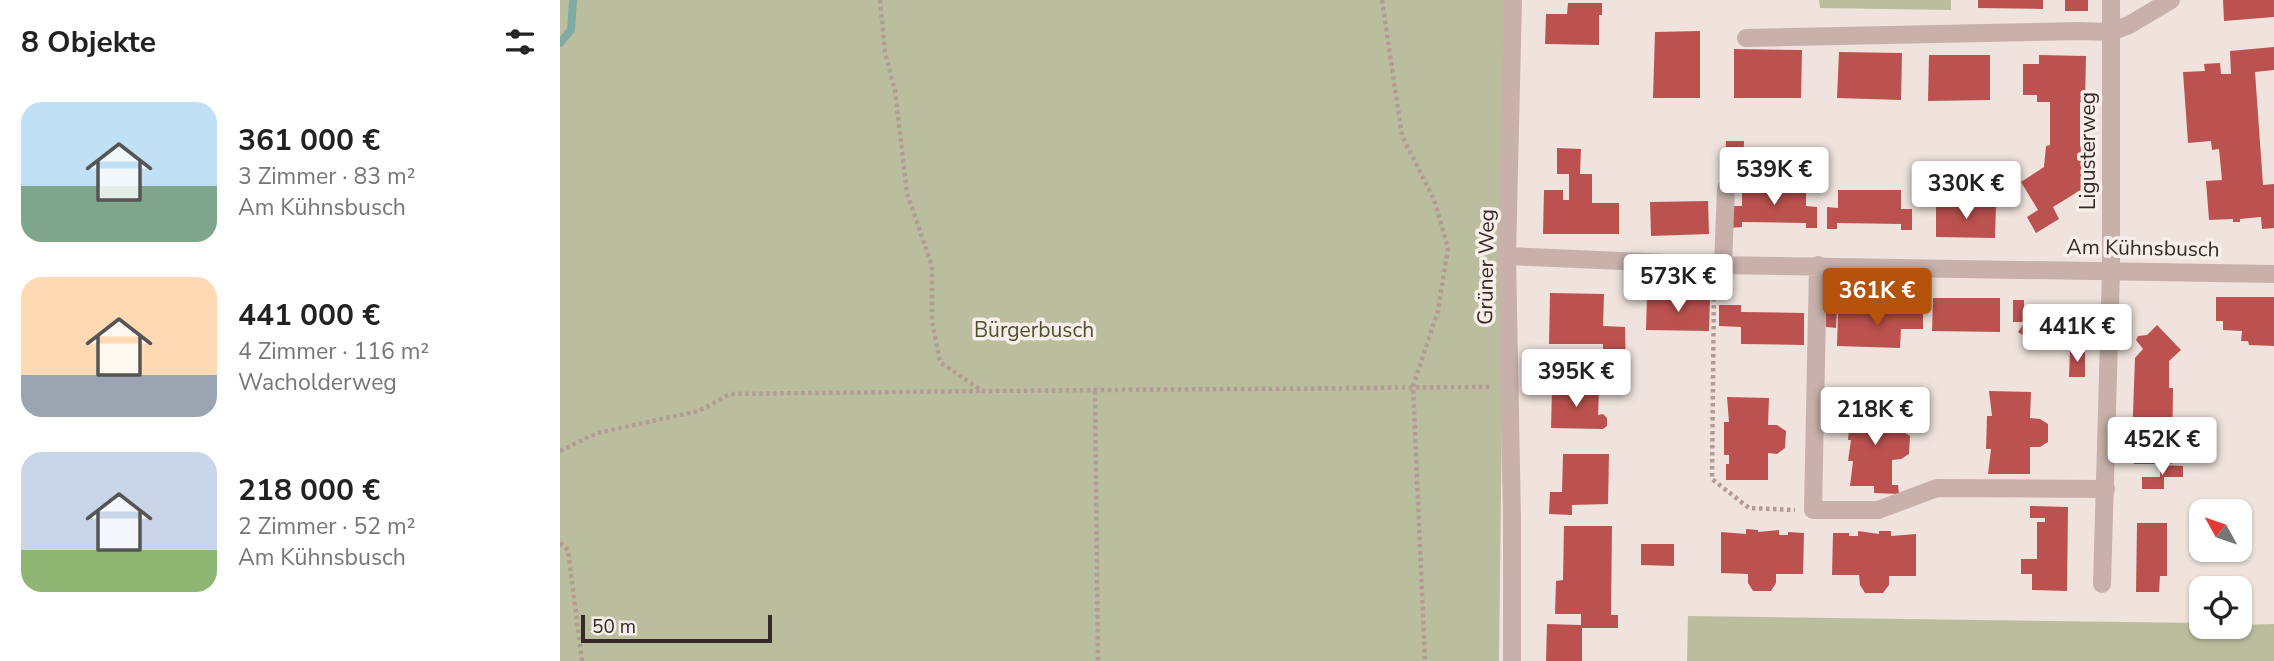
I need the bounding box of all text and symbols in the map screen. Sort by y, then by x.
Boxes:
text: 8 Objekte [21,22,156,63]
icon: filters [501,23,539,61]
street label: Ligusterweg [2074,92,2102,210]
text: 361 000 € [238,120,380,161]
icon: home [77,130,161,214]
pin: 539K € [1717,148,1831,207]
text: 539K € [1736,154,1812,185]
text: 3 Zimmer · 83 m² [238,161,415,192]
pin: 330K € [1909,162,2023,221]
text: 330K € [1928,168,2004,199]
text: Am Kühnsbusch [238,192,406,223]
street label: Grüner Weg [1471,209,1501,325]
street label: Am Kühnsbusch [2066,233,2220,263]
pin: 573K € [1621,254,1735,314]
text: 573K € [1640,261,1716,292]
pin: 361K € [1820,268,1934,328]
text: 361K € [1839,275,1915,306]
text: 441 000 € [238,295,380,336]
pin: 441K € [2020,304,2134,364]
icon: home [77,305,161,389]
text: 441K € [2039,311,2115,342]
park label: Bürgerbusch [974,316,1094,344]
text: 4 Zimmer · 116 m² [238,336,429,367]
pin: 395K € [1519,350,1633,409]
text: 395K € [1538,356,1614,387]
text: Wacholderweg [238,367,397,398]
pin: 218K € [1818,388,1932,447]
text: 218K € [1837,394,1913,425]
pin: 452K € [2105,418,2219,477]
text: 452K € [2124,424,2200,455]
text: 218 000 € [238,470,380,511]
icon: home [77,480,161,564]
north arrow [2189,499,2252,562]
map controls [2189,499,2252,639]
text: 2 Zimmer · 52 m² [238,511,415,542]
text: Am Kühnsbusch [238,542,406,573]
button: locate [2189,576,2252,639]
scale bar [581,612,772,644]
text: 50 m [592,614,636,640]

